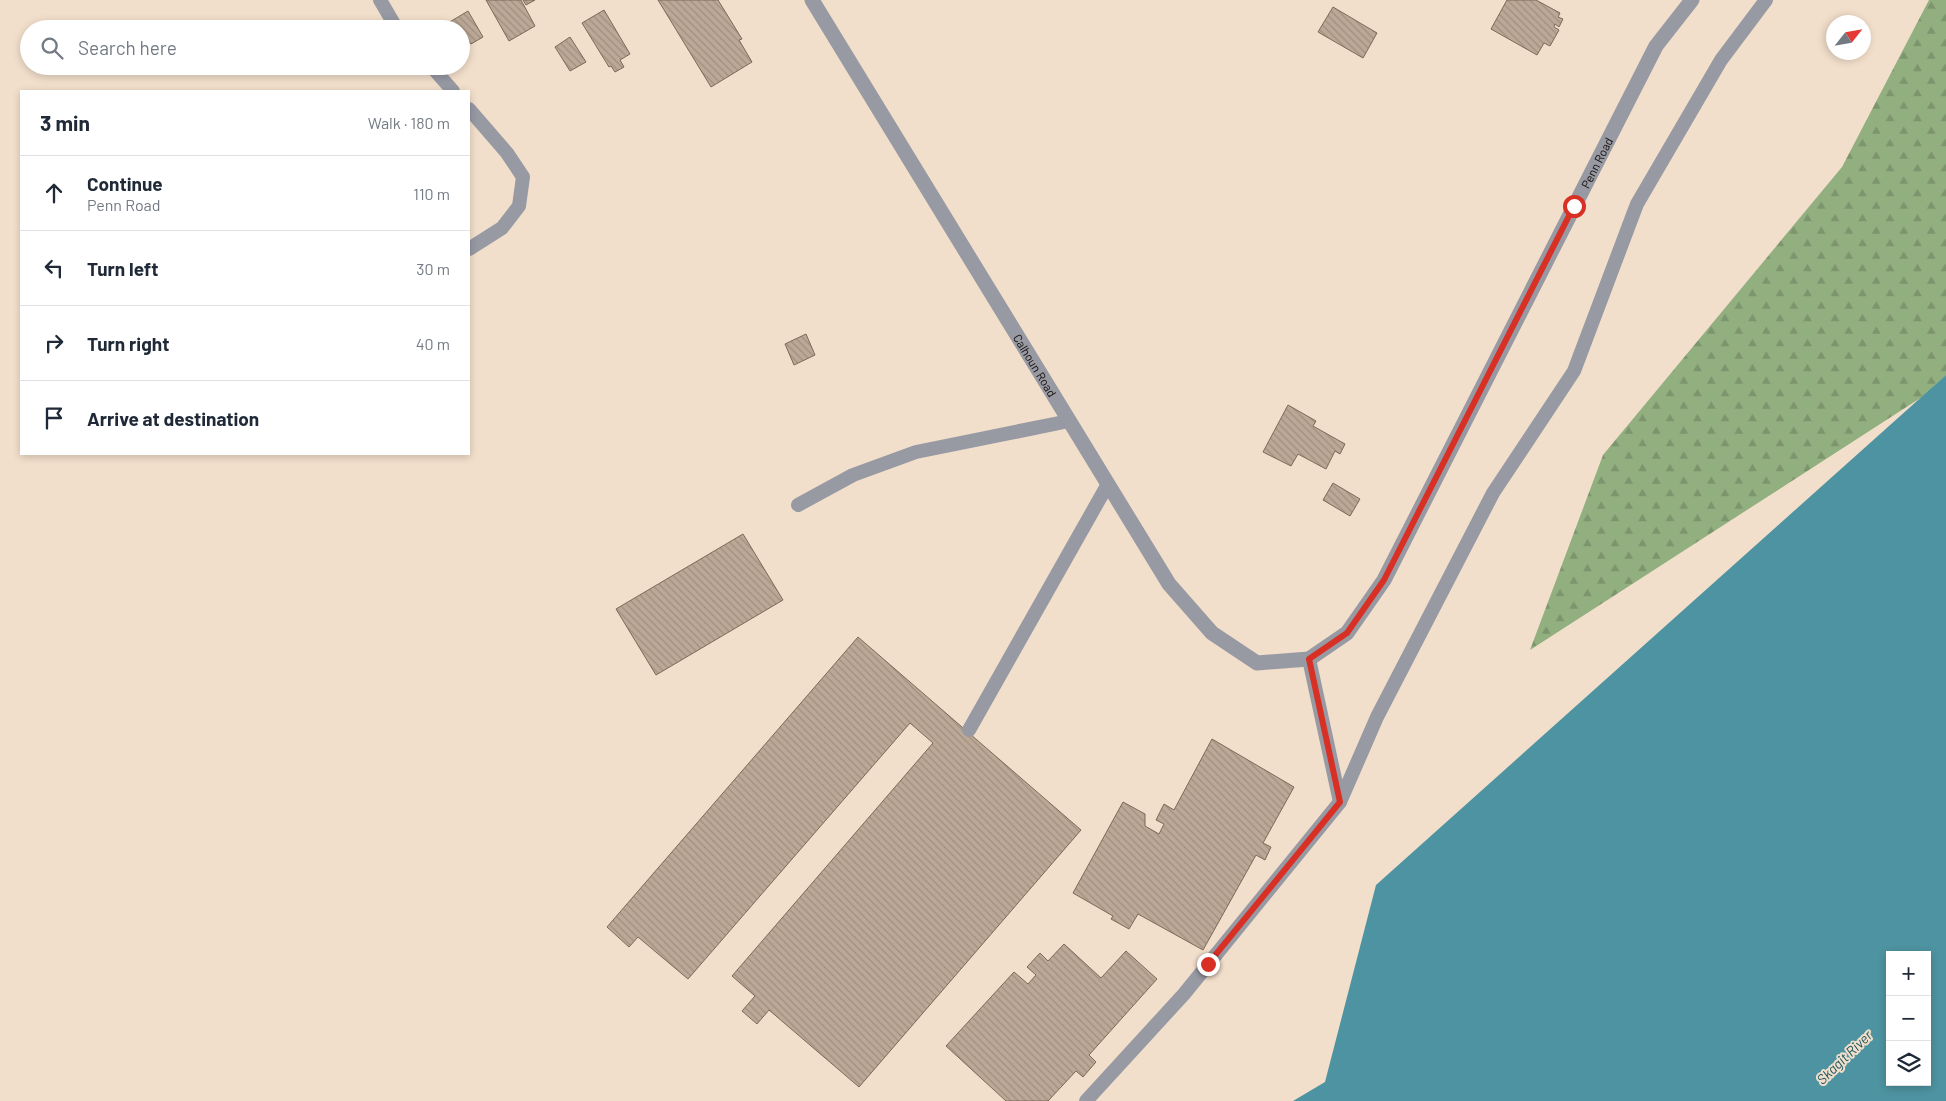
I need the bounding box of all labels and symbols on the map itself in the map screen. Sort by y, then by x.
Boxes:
north arrow [1826,15,1871,60]
street label: Penn Road [1578,135,1615,190]
route start [1563,195,1586,218]
street label: Calhoun Road [1011,331,1060,399]
route end [1197,953,1220,976]
water label: Skagit River [1813,1026,1876,1088]

